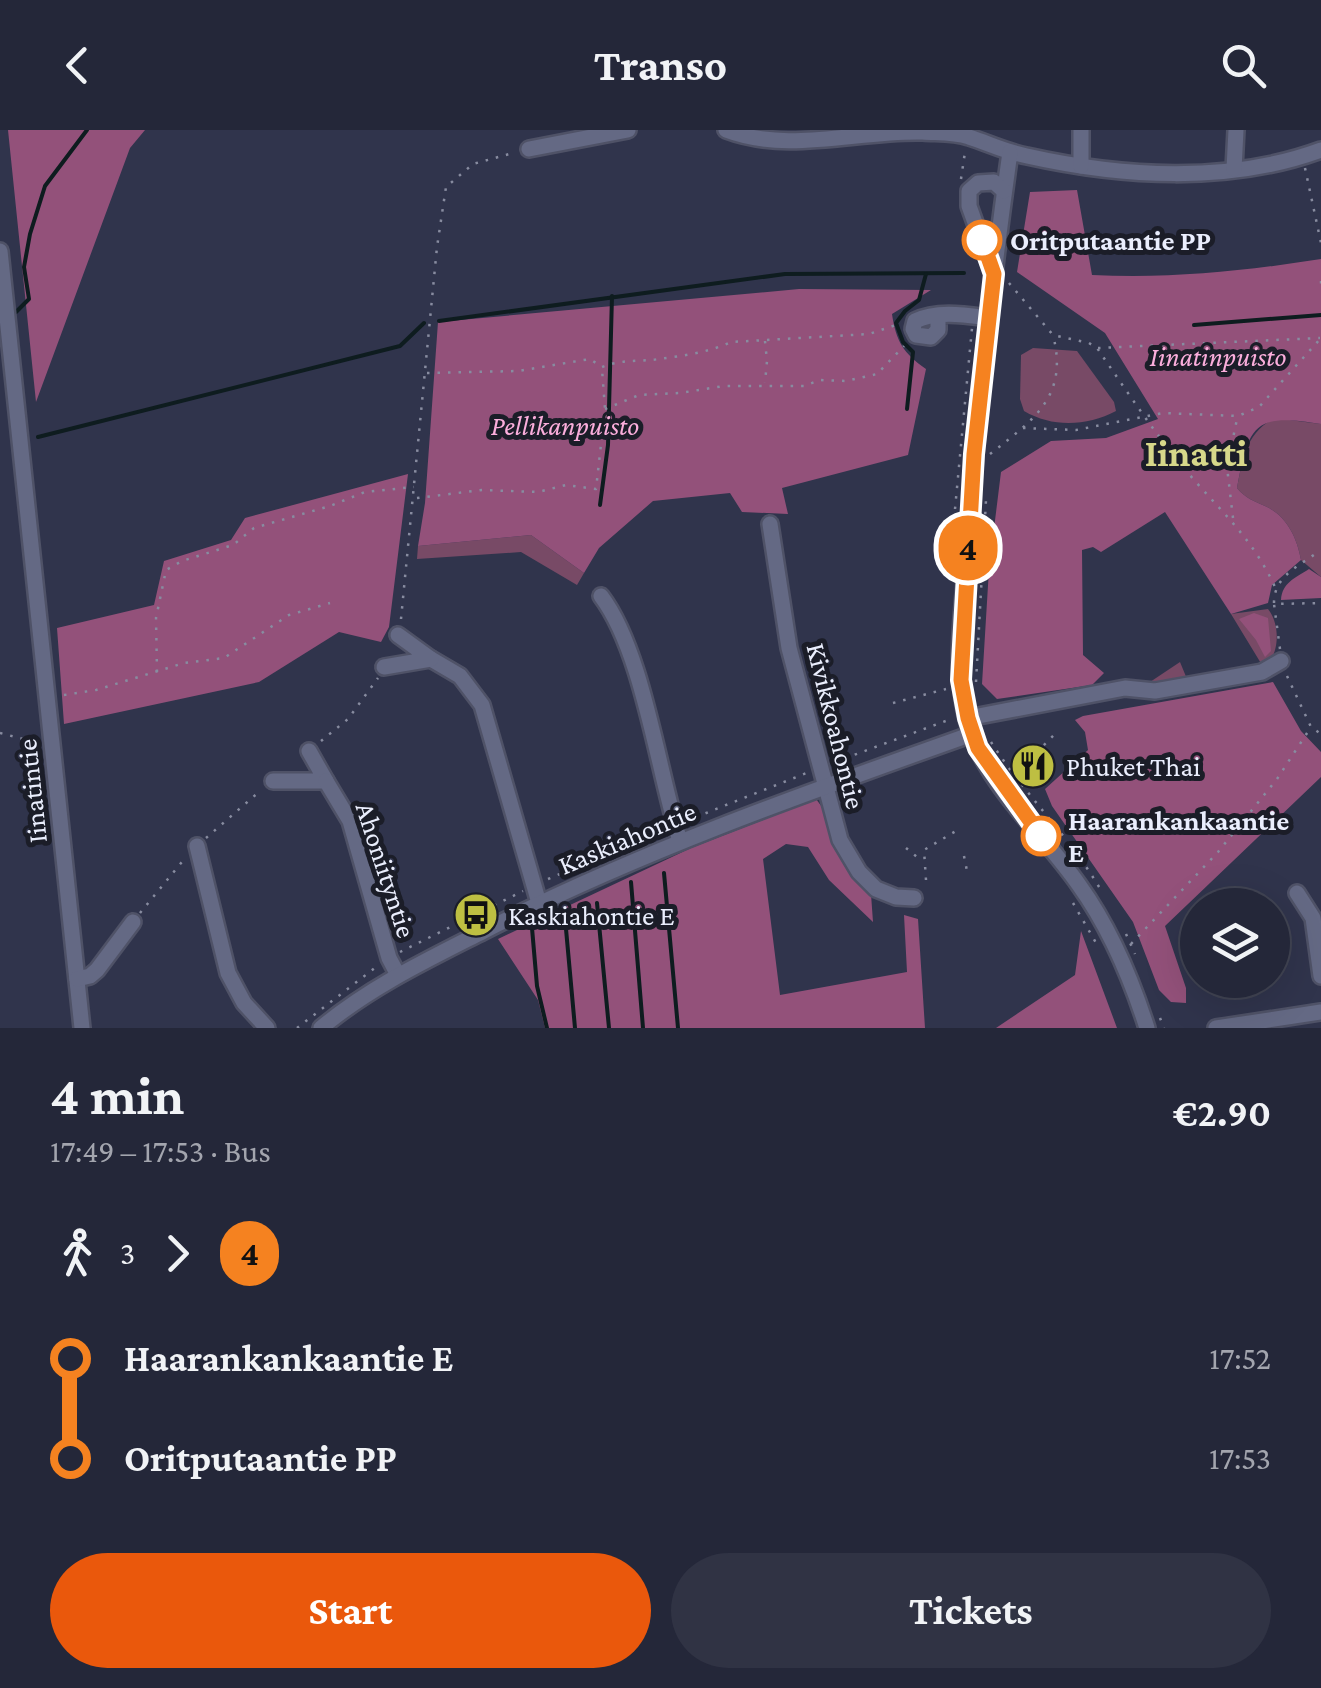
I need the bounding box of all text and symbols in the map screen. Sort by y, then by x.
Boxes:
icon: back [50,38,105,93]
icon: search [1216,38,1271,93]
text: Transo [594,40,727,90]
marker: Oritputaantie PP [963,221,1001,259]
place label: Oritputaantie PP [1010,225,1211,256]
park label: Iinatinpuisto [1149,341,1287,372]
park label: Pellikanpuisto [491,410,639,441]
district label: Iinatti [1145,432,1247,474]
line badge: 4 [936,516,1000,580]
text: 4 [959,529,977,568]
street label: Kivikkoahontie [800,640,872,812]
street label: Iinatintie [11,737,53,845]
restaurant icon: Phuket Thai [1010,743,1056,789]
place label: Phuket Thai [1066,751,1201,782]
street label: Kaskiahontie [554,795,700,881]
street label: Ahoniityntie [350,798,422,942]
place label: Haarankankaantie E [1068,805,1289,868]
marker: Haarankankaantie E [1022,817,1060,855]
map controls [1180,888,1290,998]
button: layers [1180,888,1290,998]
bus stop icon: Kaskiahontie E [453,892,499,938]
place label: Kaskiahontie E [508,900,675,931]
text: 4 min [50,1065,184,1126]
text: €2.90 [1173,1092,1271,1134]
text: 17:49 – 17:53 · Bus [50,1133,271,1169]
icon: walk [50,1226,105,1281]
icon: forward [150,1226,205,1281]
text: 4 [240,1234,259,1273]
text: 3 [120,1235,135,1271]
text: Haarankankaantie E [124,1337,453,1379]
text: 17:52 [1209,1340,1271,1376]
text: Oritputaantie PP [124,1437,397,1479]
text: 17:53 [1209,1440,1271,1476]
button: Start [50,1553,651,1668]
button: Tickets [671,1553,1271,1668]

